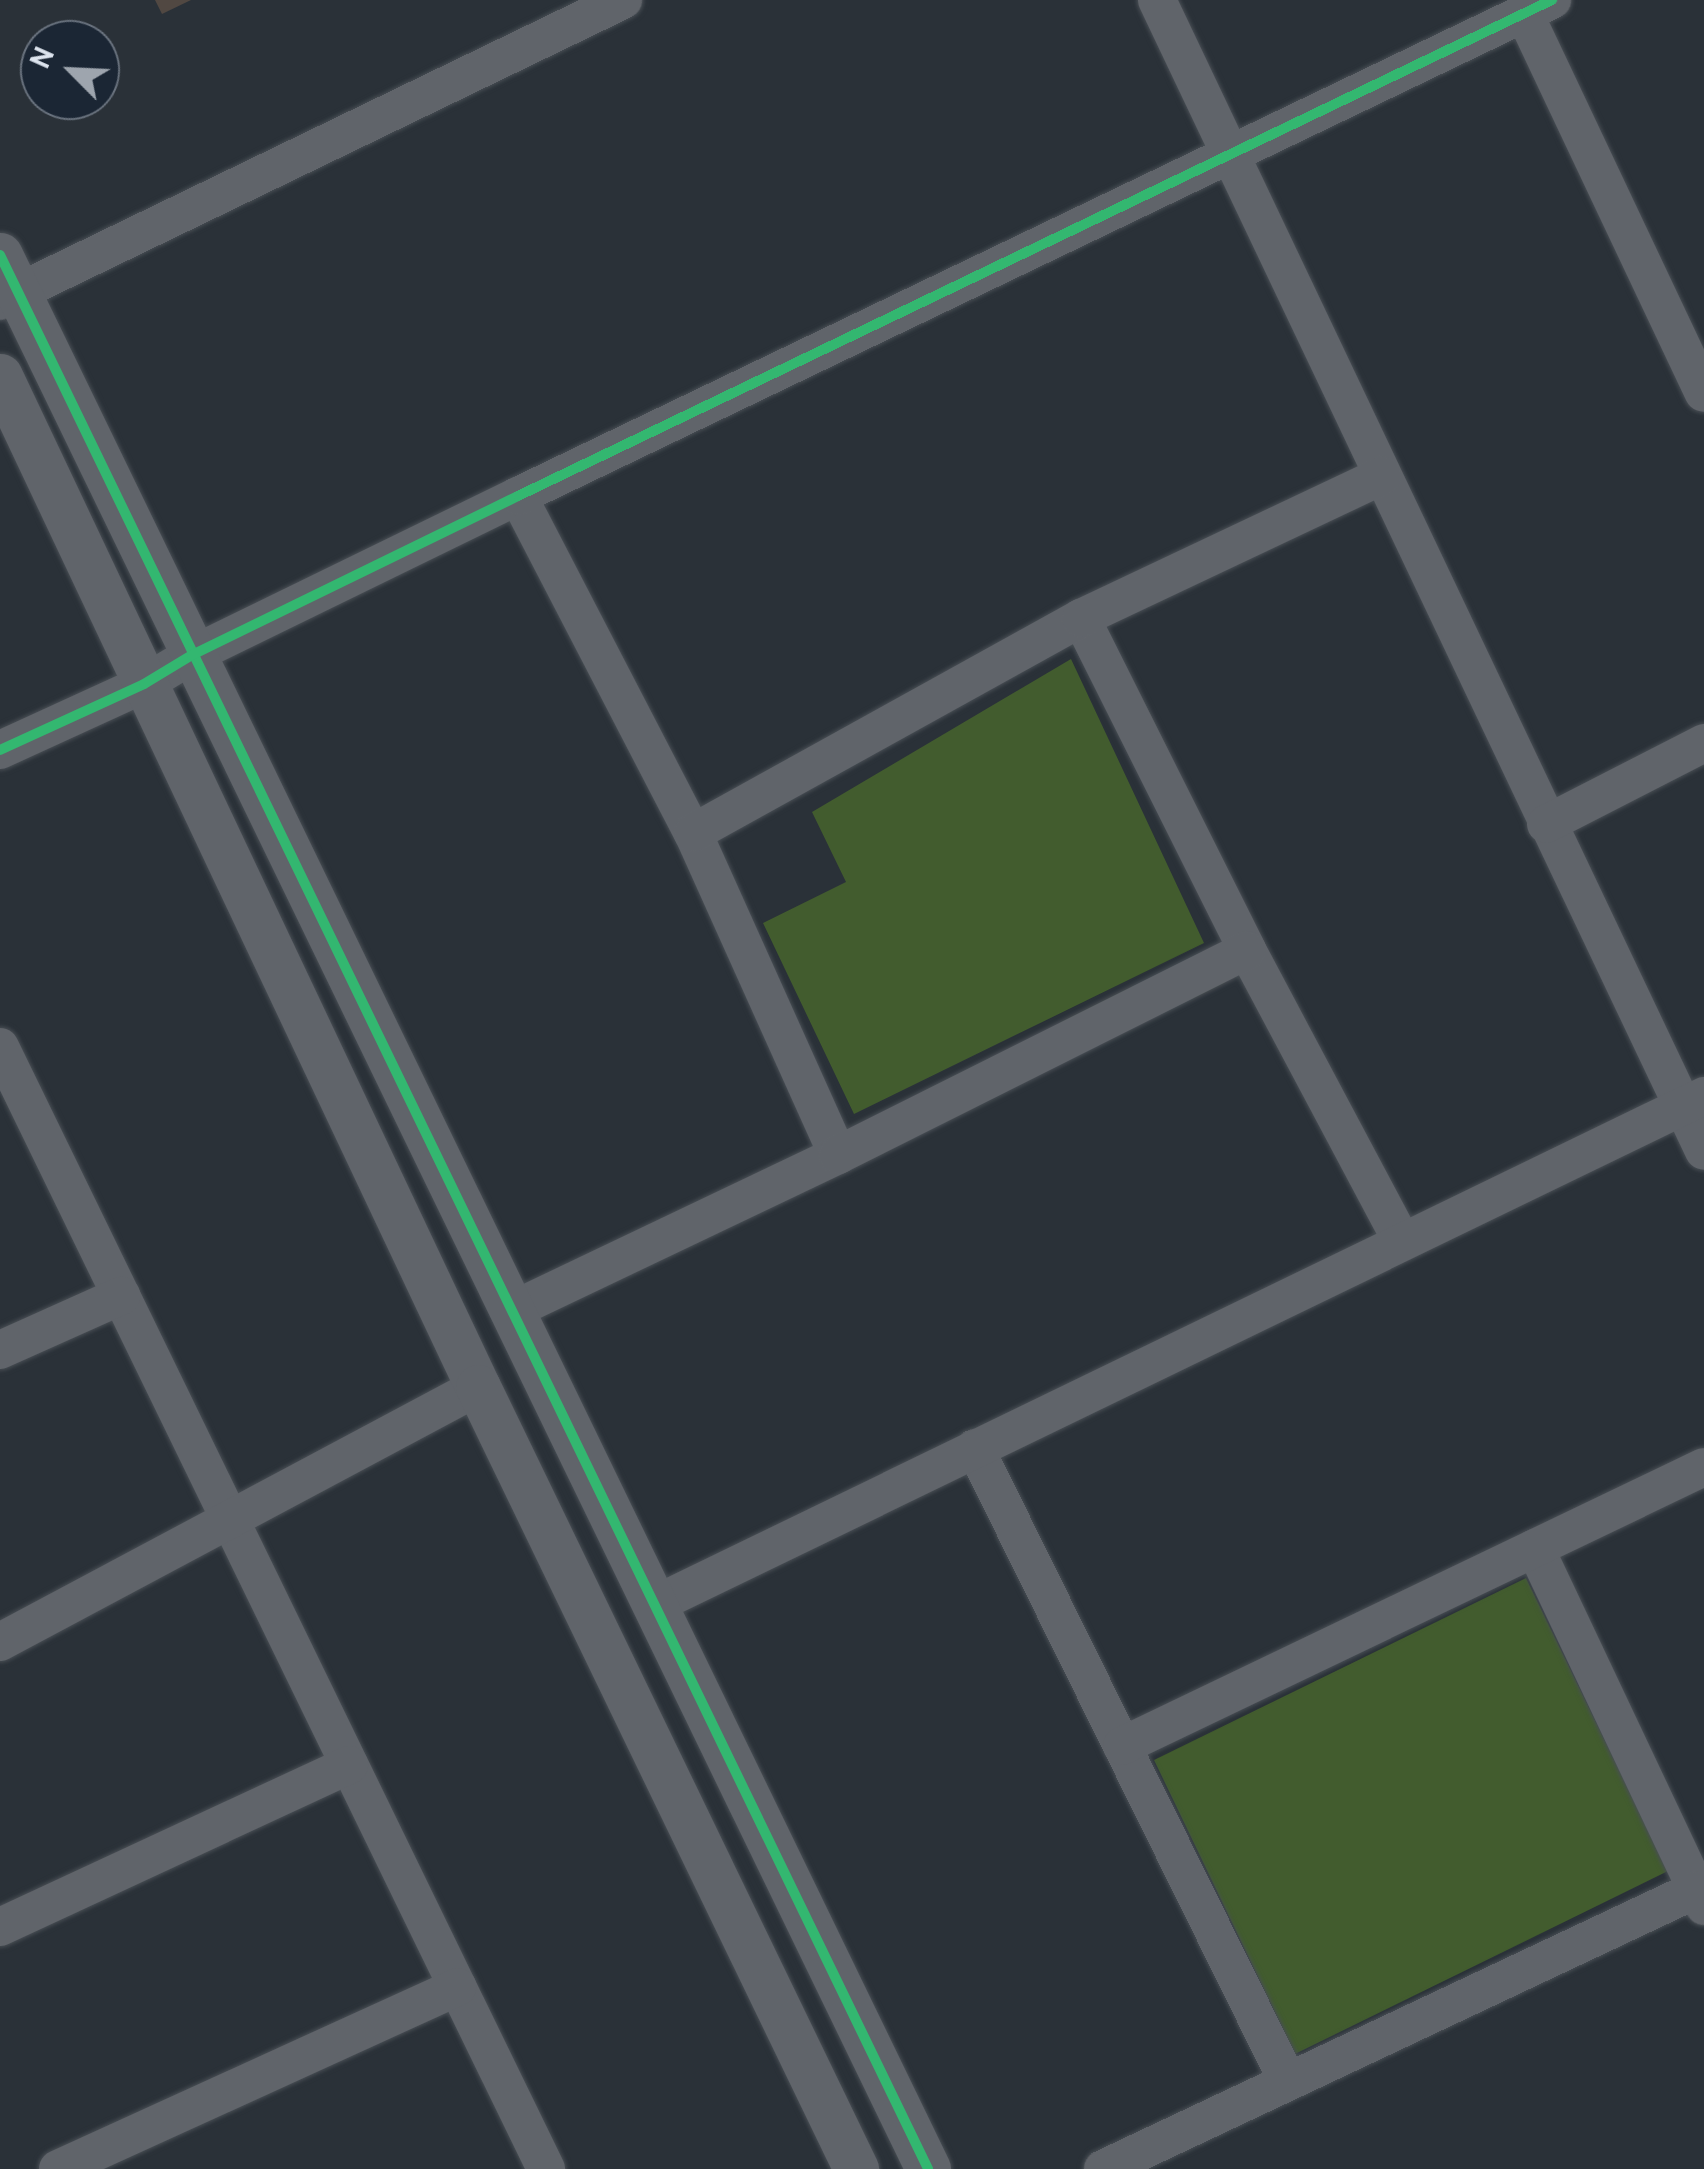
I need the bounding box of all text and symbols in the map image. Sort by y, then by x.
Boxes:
north arrow [20,20,120,120]
text: N [24,42,65,75]

